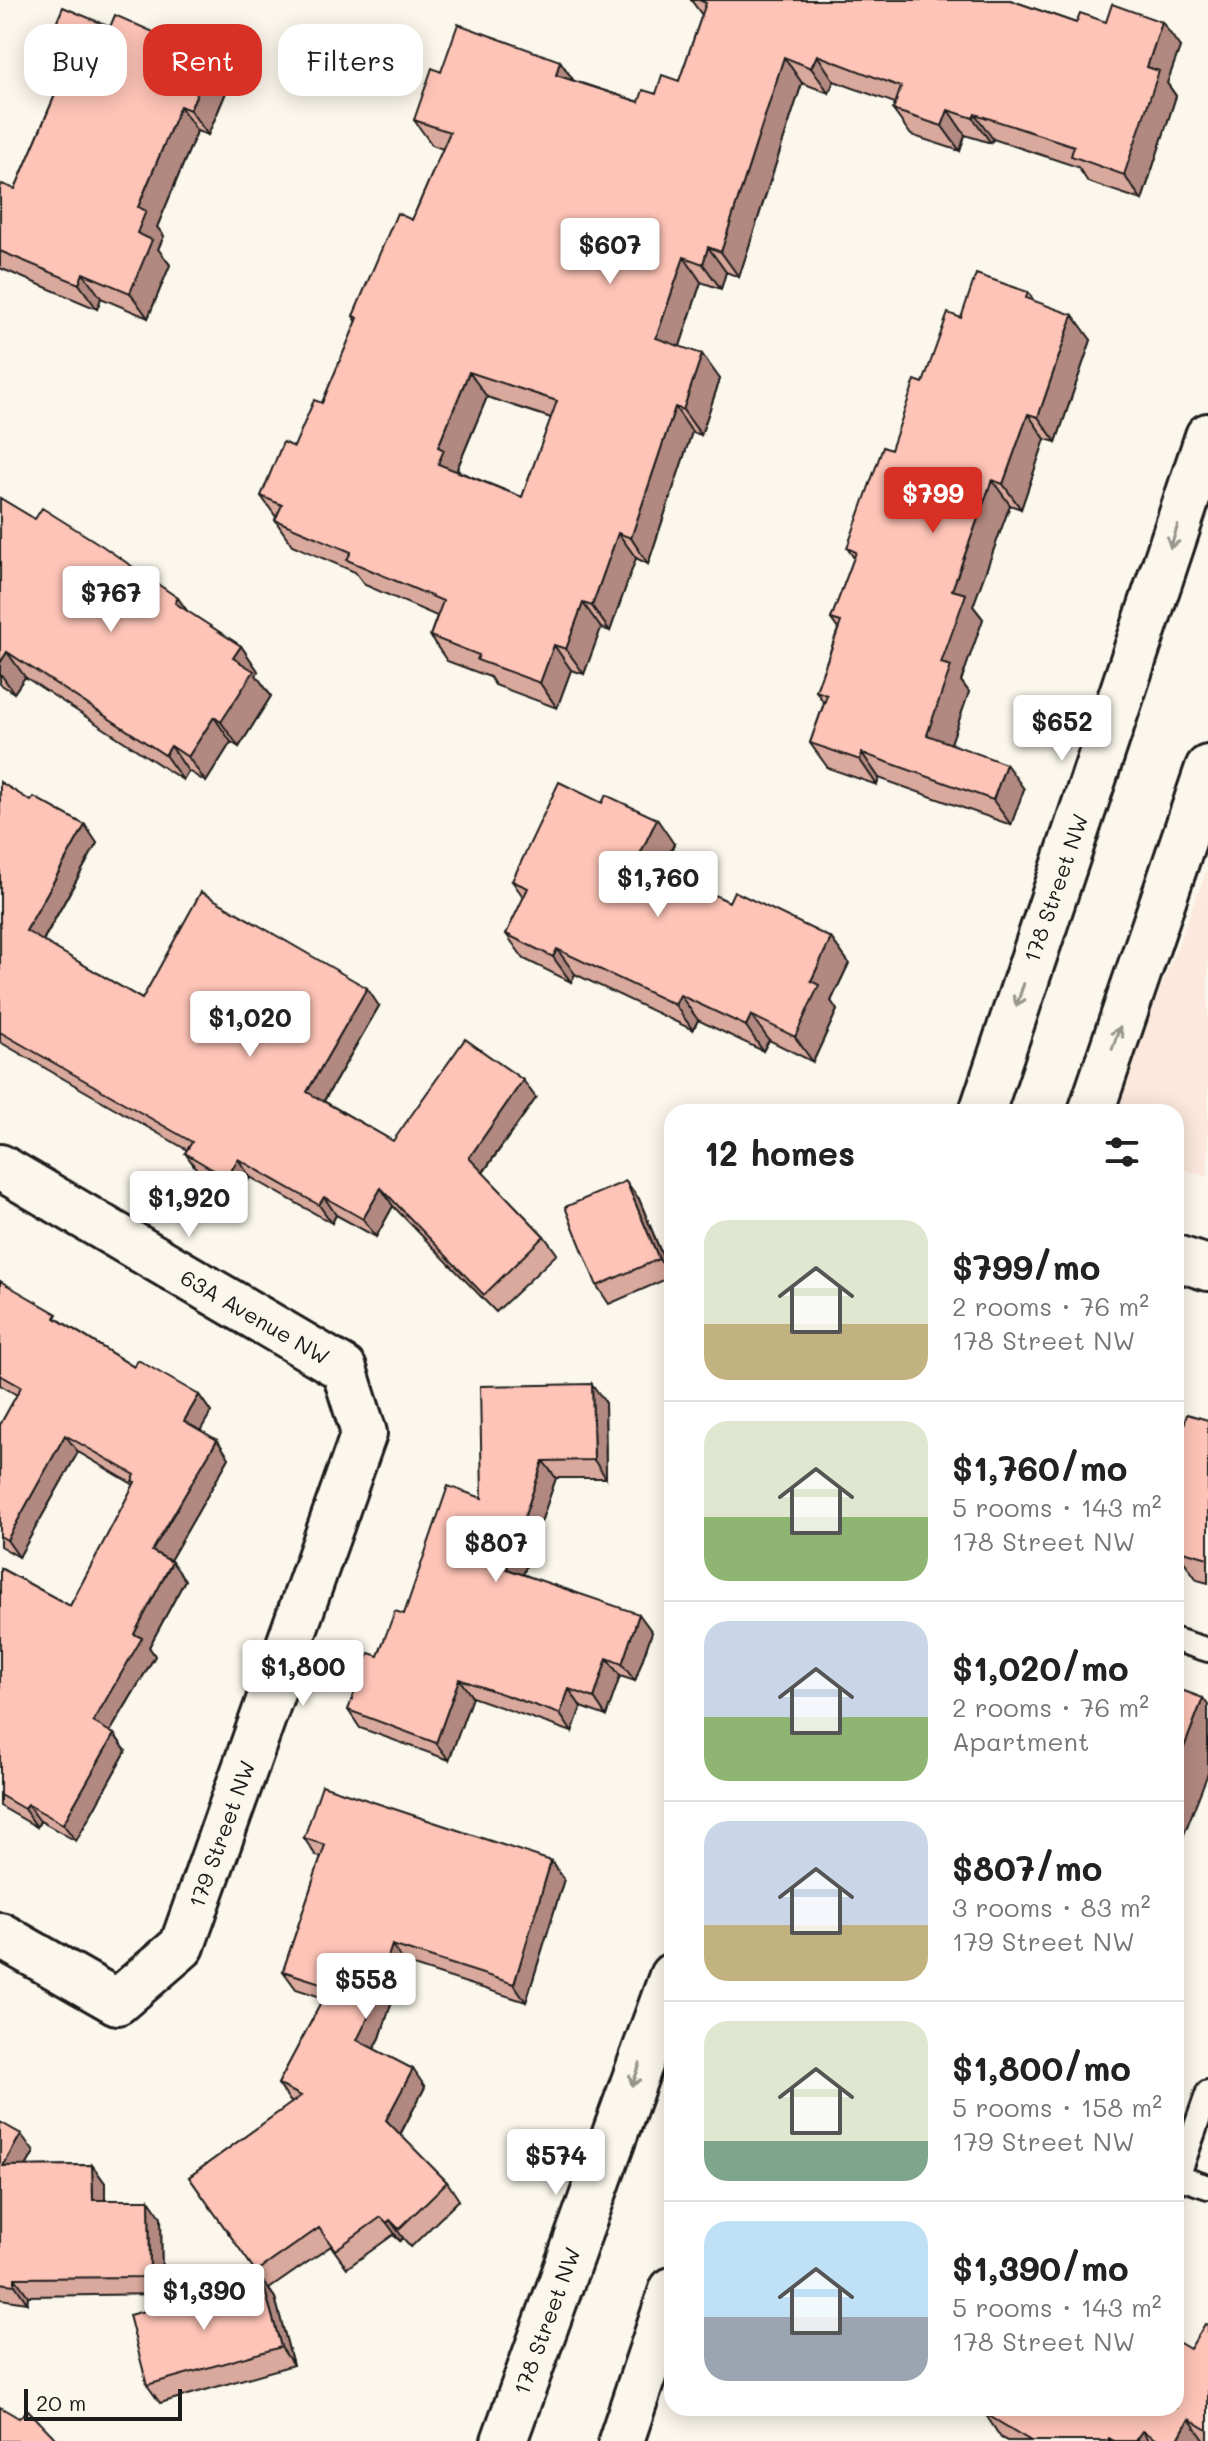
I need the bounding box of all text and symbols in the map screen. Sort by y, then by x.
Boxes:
chip: Buy [24,24,127,96]
chip: Rent [143,24,262,96]
chip: Filters [278,24,423,96]
pin: $607 [563,218,657,286]
text: $607 [579,227,642,261]
pin: $799 [886,467,980,535]
text: $799 [902,476,964,510]
one-way arrow [1166,524,1181,549]
pin: $767 [64,566,158,634]
text: $767 [81,575,141,609]
pin: $652 [1015,695,1109,763]
text: $652 [1031,704,1093,738]
street label: 178 Street NW [1017,810,1094,966]
pin: $1,760 [593,851,723,919]
text: $1,760 [617,860,699,894]
one-way arrow [1012,982,1027,1008]
pin: $1,020 [185,991,315,1059]
text: $1,020 [208,1000,292,1034]
one-way arrow [1109,1026,1124,1051]
text: 12 homes [704,1130,855,1175]
icon: filters [1100,1130,1144,1174]
pin: $1,920 [124,1171,254,1239]
text: $1,920 [148,1180,230,1214]
text: $799/mo [952,1244,1100,1289]
icon: home [768,1252,864,1348]
street label: 63A Avenue NW [176,1262,335,1371]
text: 2 rooms · 76 m² [952,1289,1149,1323]
text: 178 Street NW [952,1323,1135,1357]
text: $1,760/mo [952,1445,1127,1490]
icon: home [768,1453,864,1549]
text: 5 rooms · 143 m² [952,1490,1162,1524]
pin: $807 [449,1516,543,1584]
text: 178 Street NW [952,1524,1135,1558]
text: $807 [464,1525,528,1559]
pin: $1,800 [238,1640,368,1708]
text: $1,020/mo [952,1645,1129,1690]
text: $1,800 [260,1649,346,1683]
icon: home [768,1653,864,1749]
text: 2 rooms · 76 m² [952,1690,1149,1724]
text: Apartment [952,1724,1089,1758]
street label: 179 Street NW [181,1756,262,1911]
text: $807/mo [952,1845,1102,1890]
icon: home [768,1853,864,1949]
text: 3 rooms · 83 m² [952,1890,1151,1924]
text: 179 Street NW [952,1924,1135,1958]
pin: $558 [319,1953,413,2021]
text: $558 [335,1962,397,1996]
text: $1,800/mo [952,2045,1131,2090]
icon: home [768,2053,864,2149]
one-way arrow [628,2062,642,2087]
text: 5 rooms · 158 m² [952,2090,1162,2124]
text: 179 Street NW [952,2124,1135,2158]
pin: $574 [509,2129,603,2197]
text: $574 [525,2138,587,2172]
street label: 178 Street NW [506,2243,587,2399]
text: $1,390/mo [952,2245,1129,2290]
icon: home [768,2253,864,2349]
pin: $1,390 [139,2264,269,2332]
text: $1,390 [162,2273,246,2307]
text: 5 rooms · 143 m² [952,2290,1162,2324]
text: 178 Street NW [952,2324,1135,2358]
scale bar [24,2385,182,2421]
text: 20 m [36,2388,86,2417]

